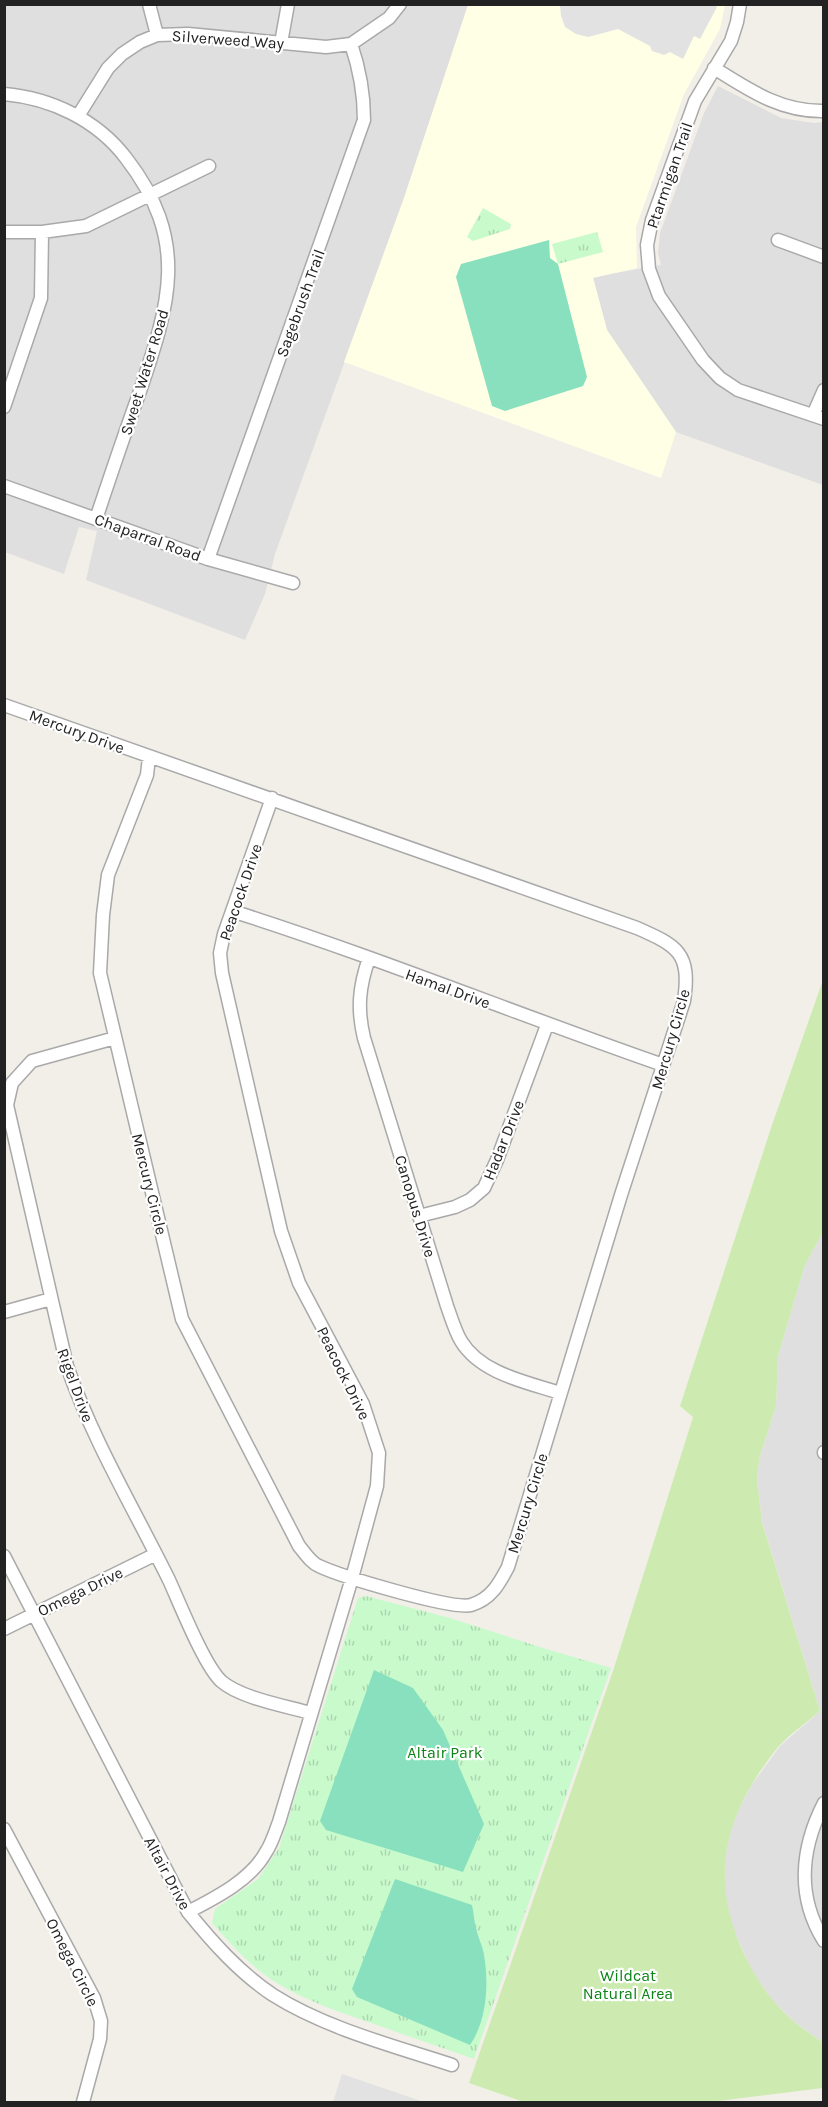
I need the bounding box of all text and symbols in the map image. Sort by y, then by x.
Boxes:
street label: Silverweed Way [171,26,285,53]
street label: Ptarmigan Trail [642,120,697,231]
street label: Sagebrush Trail [272,247,329,360]
street label: Sweet Water Road [116,307,173,437]
street label: Chaparral Road [92,509,204,566]
street label: Mercury Drive [27,705,127,757]
street label: Peacock Drive [215,841,266,943]
street label: Hamal Drive [403,964,493,1013]
street label: Mercury Circle [647,987,694,1092]
street label: Hadar Drive [479,1097,528,1183]
street label: Mercury Circle [128,1131,171,1237]
street label: Canopus Drive [391,1153,440,1259]
street label: Peacock Drive [313,1324,374,1423]
street label: Rigel Drive [53,1346,98,1425]
street label: Mercury Circle [503,1451,552,1556]
street label: Omega Drive [34,1563,126,1620]
park label: Altair Park [407,1743,483,1762]
street label: Altair Drive [140,1833,195,1913]
street label: Omega Circle [42,1915,103,2010]
park label: Wildcat Natural Area [583,1966,673,2003]

